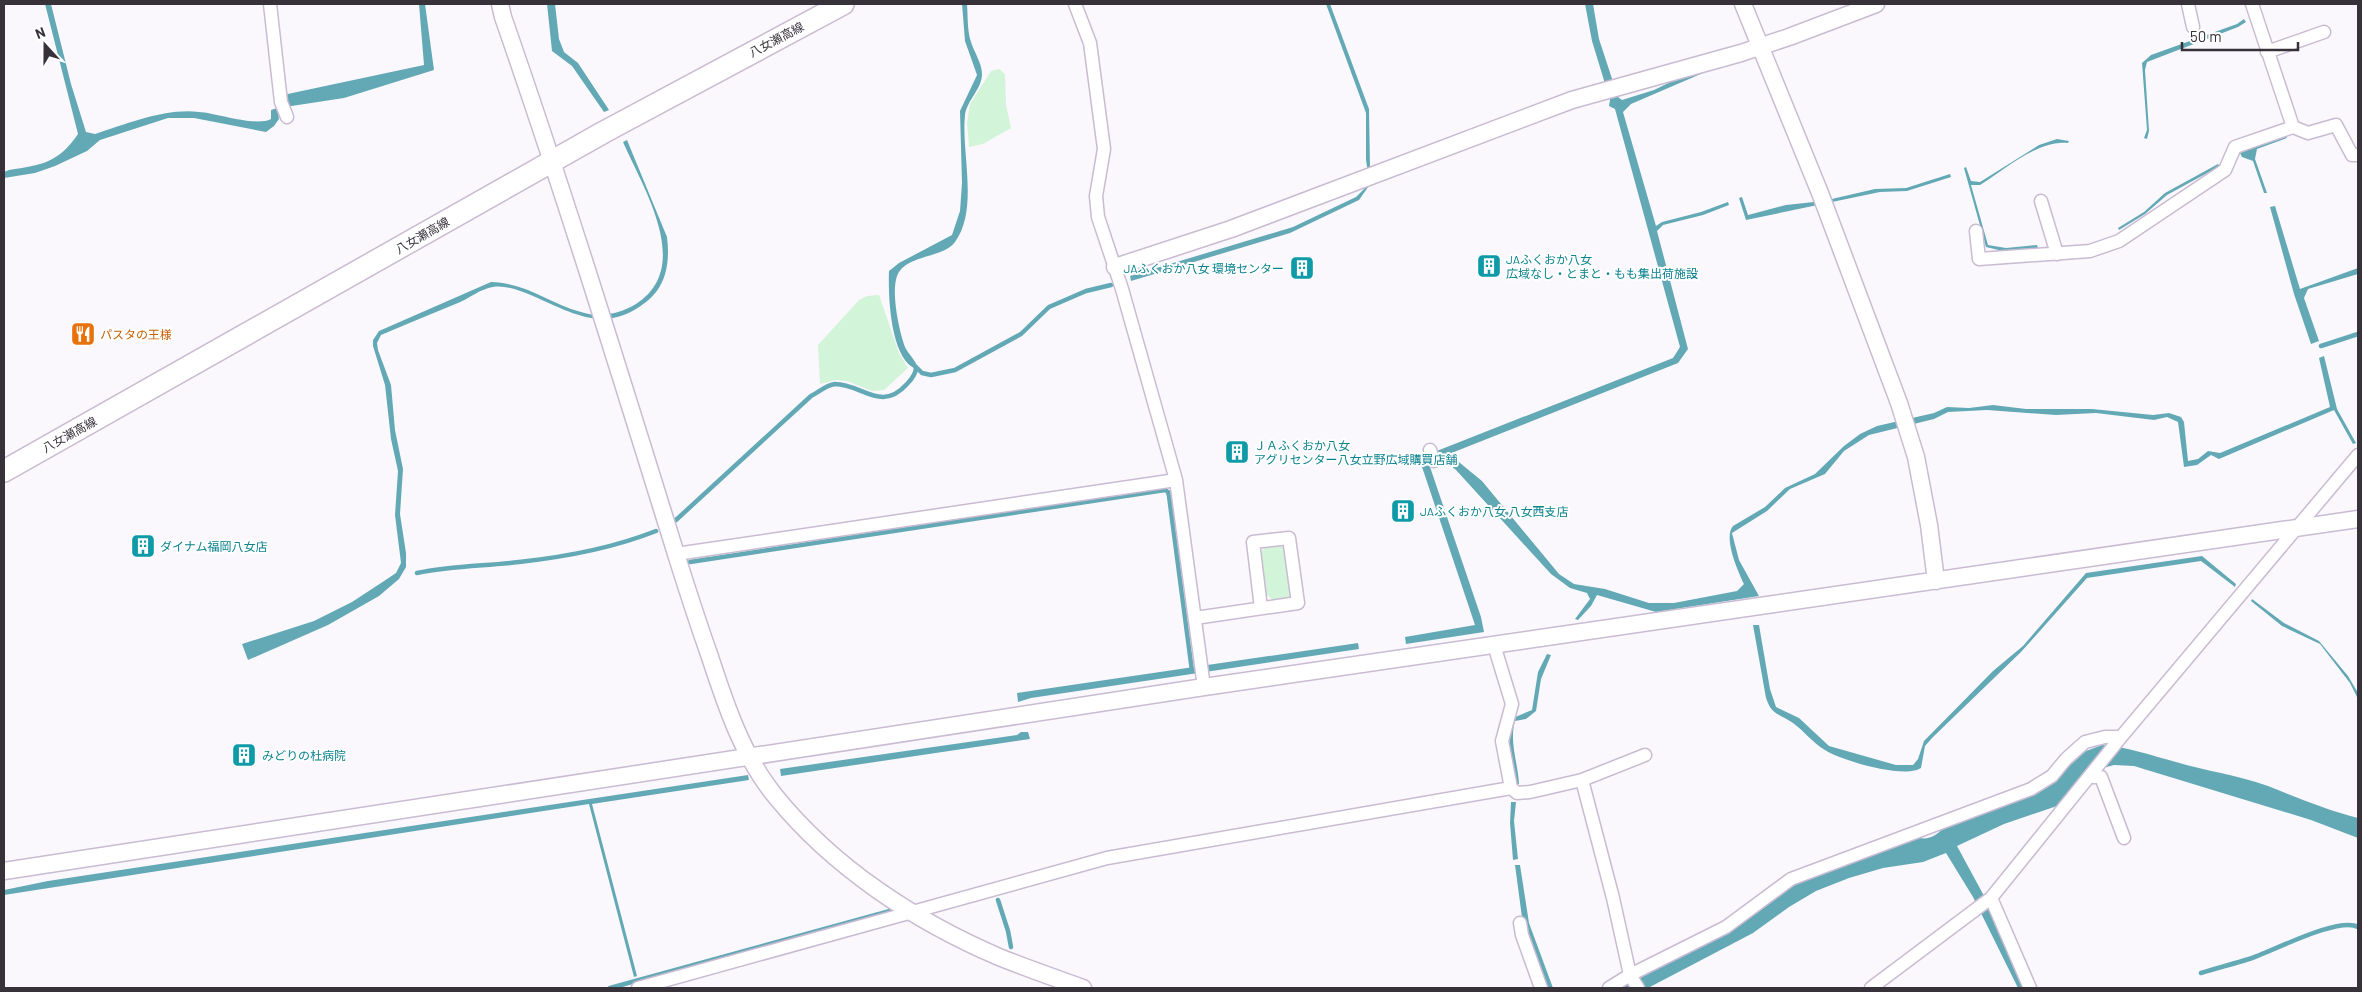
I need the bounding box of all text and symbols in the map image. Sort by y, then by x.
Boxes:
street label: 八女瀬高線 [746,19,806,59]
north arrow [20,20,70,70]
scale bar [2182,20,2298,52]
text: N [33,23,48,42]
text: 50 m [2190,27,2222,45]
street label: 八女瀬高線 [393,214,451,256]
place label: JAふくおか八女 広域なし・とまと・もも集出荷施設 [1506,252,1698,280]
building icon: JAふくおか八女 広域なし・とまと・もも集出荷施設 [1476,253,1502,279]
building icon: JAふくおか八女 環境センター [1289,255,1315,281]
place label: JAふくおか八女 環境センター [1123,261,1284,275]
restaurant icon: パスタの王様 [70,321,96,347]
place label: パスタの王様 [100,327,172,341]
street label: 八女瀬高線 [39,413,99,455]
place label: ＪＡふくおか八女 アグリセンター八女立野広域購買店舗 [1254,438,1457,466]
building icon: ＪＡふくおか八女 アグリセンター八女立野広域購買店舗 [1224,439,1250,465]
building icon: JAふくおか八女 八女西支店 [1390,498,1416,524]
place label: JAふくおか八女 八女西支店 [1420,504,1569,518]
building icon: ダイナム福岡八女店 [130,533,156,559]
place label: ダイナム福岡八女店 [160,539,267,553]
building icon: みどりの杜病院 [231,742,257,768]
place label: みどりの杜病院 [262,748,346,762]

